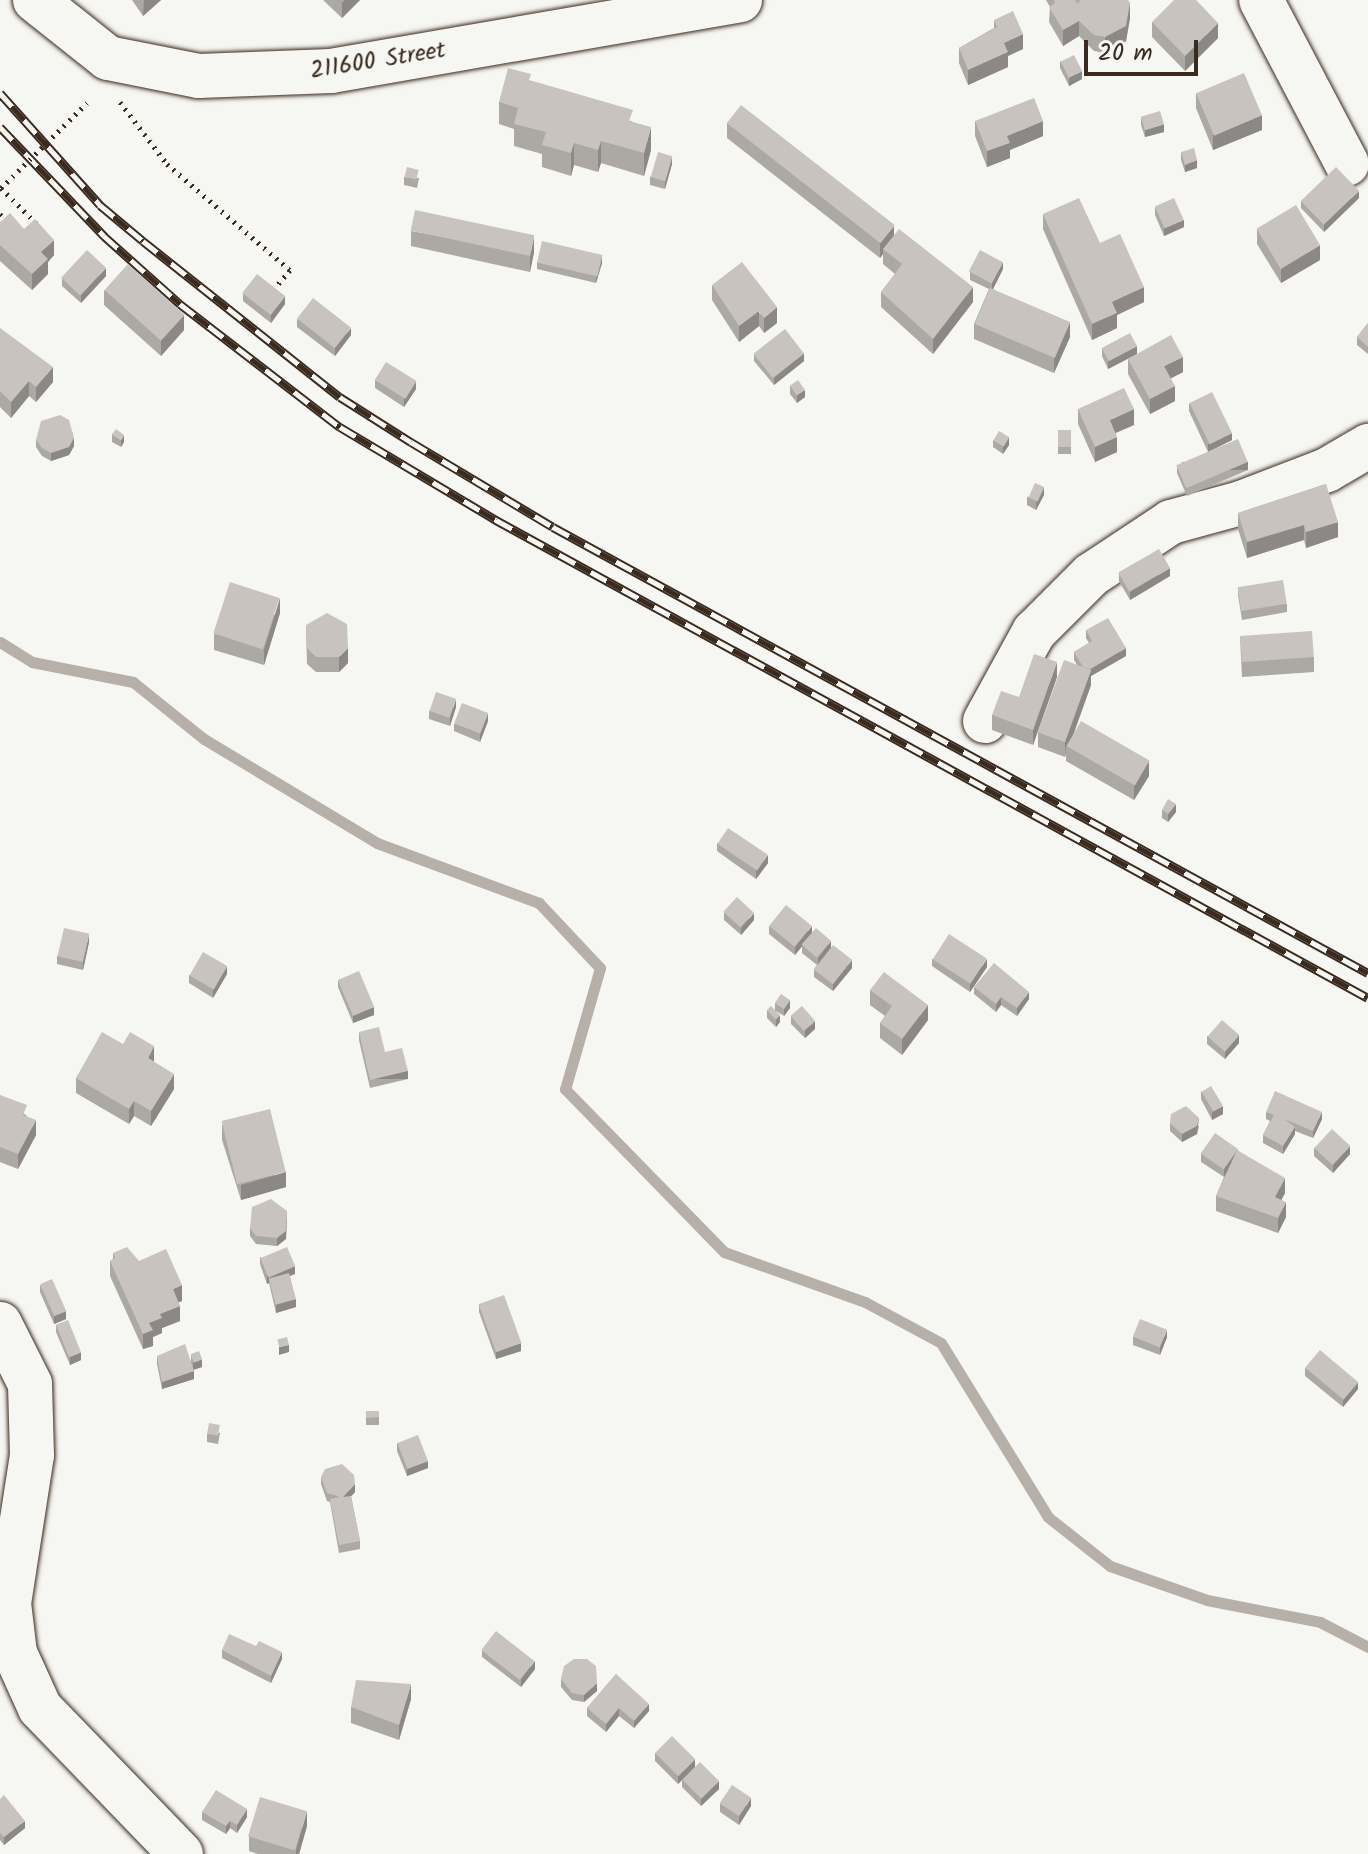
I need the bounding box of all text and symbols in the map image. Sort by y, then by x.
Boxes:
scale bar [1088,24,1202,74]
text: 20 m [1098,34,1153,73]
street label: 211600 Street [308,36,448,86]

